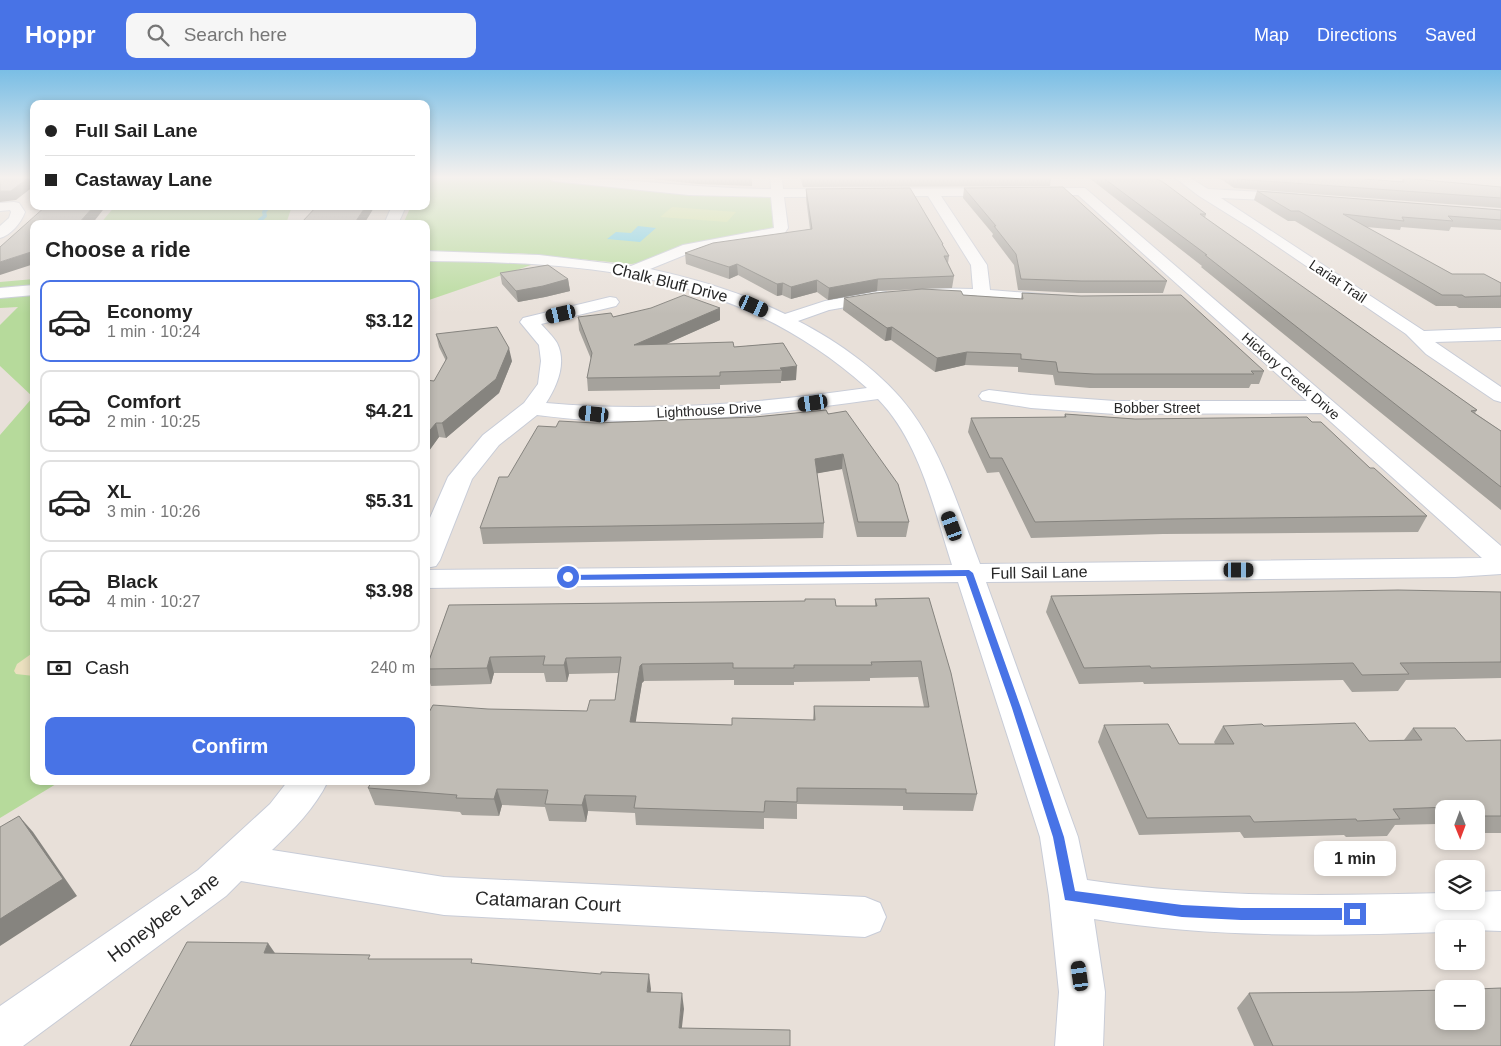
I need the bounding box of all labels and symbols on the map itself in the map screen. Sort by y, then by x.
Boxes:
street label: Lariat Trail [1306,256,1370,306]
street label: Chalk Bluff Drive [610,260,730,305]
car [737,293,770,319]
car [544,303,577,325]
street label: Hickory Creek Drive [1239,329,1343,423]
car [797,393,828,413]
street label: Lighthouse Drive [656,399,762,421]
street label: Bobber Street [1114,400,1200,416]
car [578,405,609,423]
car [939,509,964,543]
street label: Full Sail Lane [990,563,1088,582]
car [1224,563,1254,578]
route start [557,566,579,588]
north arrow [1435,800,1485,850]
callout: 1 min [1314,842,1396,876]
street label: Honeybee Lane [103,869,223,966]
street label: Catamaran Court [475,887,622,916]
route end [1344,903,1366,925]
car [1070,960,1089,992]

